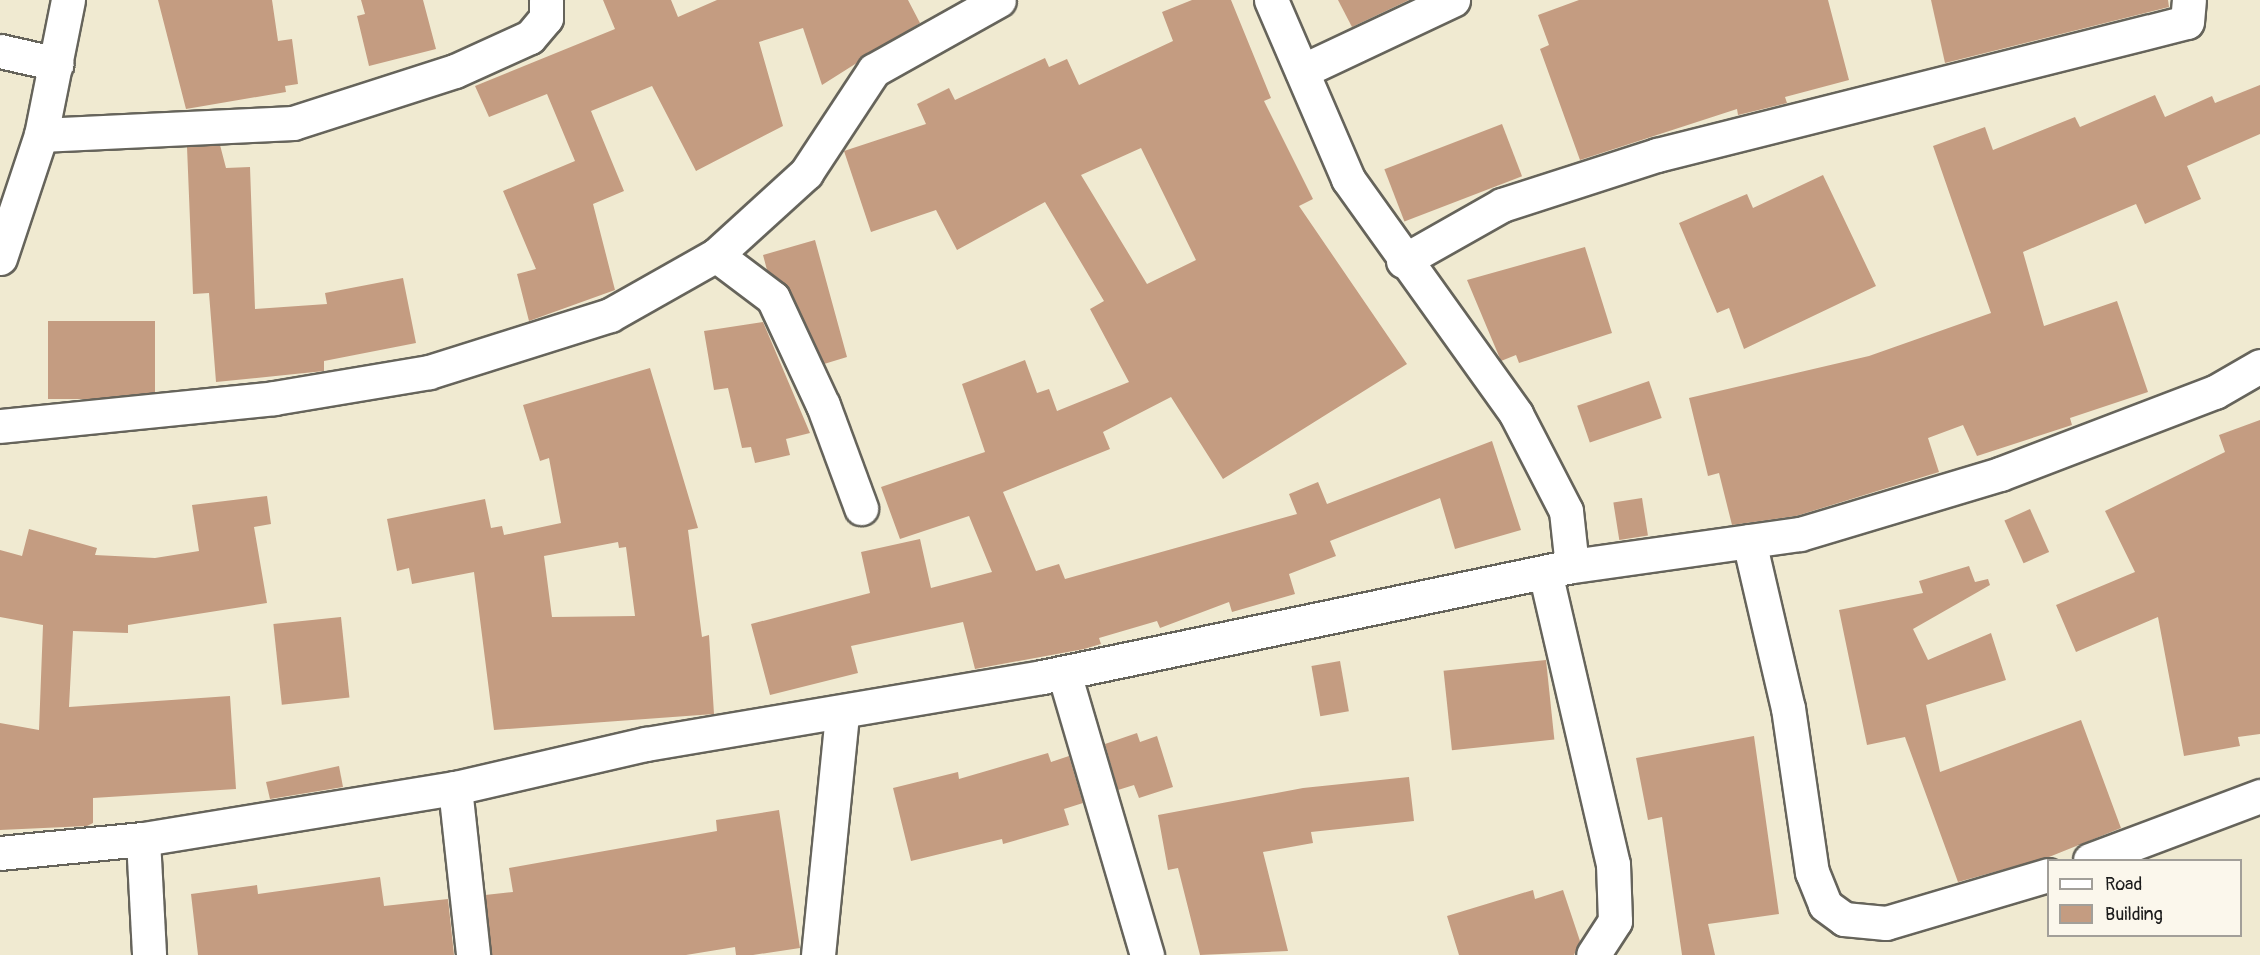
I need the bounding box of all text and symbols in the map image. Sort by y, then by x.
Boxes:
legend [2047,859,2242,937]
text: Road [2105,873,2142,896]
text: Building [2105,903,2163,926]

